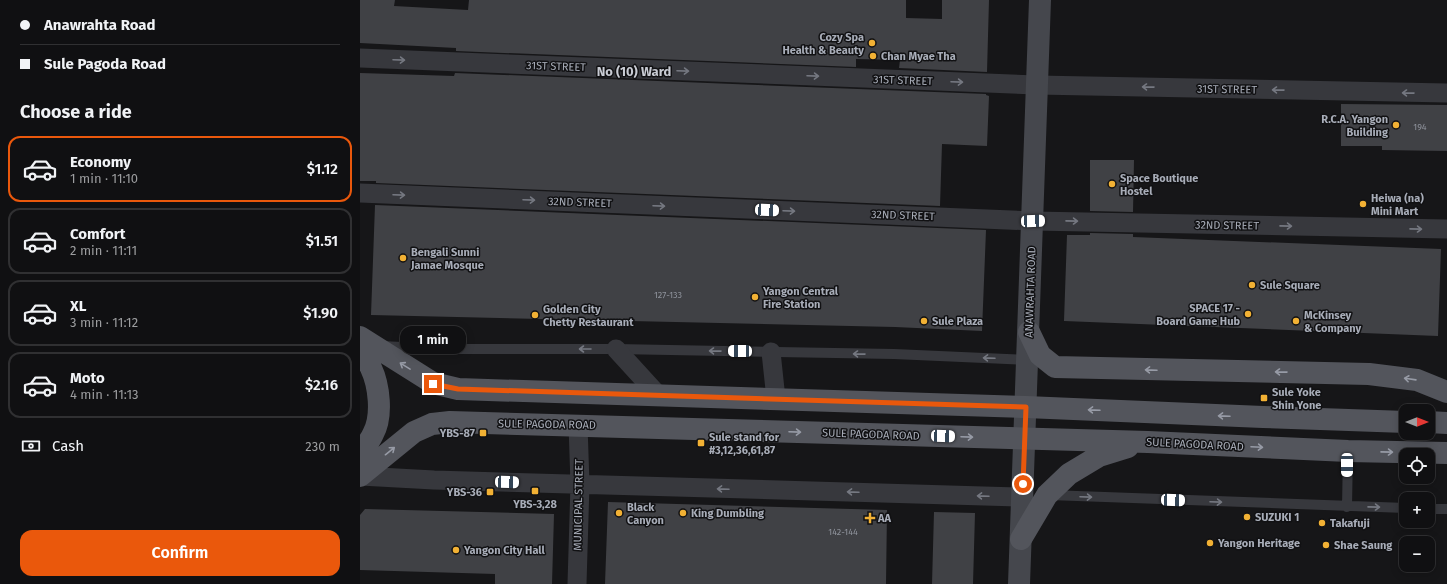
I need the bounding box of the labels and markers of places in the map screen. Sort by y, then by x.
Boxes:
place label: Cozy Spa Health & Beauty [782,31,864,57]
marker: Cozy Spa Health & Beauty [867,38,877,48]
place label: Chan Myae Tha [881,50,956,63]
marker: Chan Myae Tha [868,51,878,61]
place label: R.C.A. Yangon Building [1321,113,1389,139]
marker: R.C.A. Yangon Building [1391,120,1401,130]
place label: Space Boutique Hostel [1120,172,1198,198]
marker: Space Boutique Hostel [1107,179,1117,189]
place label: Heiwa (na) Mini Mart [1371,192,1424,218]
marker: Heiwa (na) Mini Mart [1358,199,1368,209]
place label: Bengali Sunni Jamae Mosque [410,246,484,272]
marker: Bengali Sunni Jamae Mosque [398,253,408,263]
place label: Sule Square [1260,279,1320,292]
marker: Sule Square [1247,280,1257,290]
place label: Yangon Central Fire Station [762,285,839,311]
marker: Yangon Central Fire Station [750,292,760,302]
place label: SPACE 17 - Board Game Hub [1156,302,1240,328]
place label: Golden City Chetty Restaurant [543,303,634,329]
marker: SPACE 17 - Board Game Hub [1243,309,1253,319]
place label: McKinsey & Company [1304,309,1362,335]
marker: Golden City Chetty Restaurant [530,310,540,320]
place label: Sule Plaza [932,315,983,328]
marker: Sule Plaza [919,316,929,326]
marker: McKinsey & Company [1291,316,1301,326]
place label: Sule Yoke Shin Yone [1272,386,1321,412]
marker: Sule Yoke Shin Yone [1259,393,1269,403]
place label: YBS-87 [439,427,475,440]
marker: YBS-87 [478,428,488,438]
place label: Sule stand for #3,12,36,61,87 [709,431,780,457]
marker: Sule stand for #3,12,36,61,87 [696,438,706,448]
place label: YBS-36 [446,486,482,499]
marker: YBS-3,28 [530,486,540,496]
marker: YBS-36 [485,487,495,497]
place label: YBS-3,28 [512,498,557,511]
place label: Black Canyon [627,501,664,527]
place label: King Dumbling [691,507,765,520]
marker: Black Canyon [614,508,624,518]
marker: King Dumbling [678,508,688,518]
place label: SUZUKI 1 [1255,511,1299,524]
place label: AA [877,512,891,525]
marker: SUZUKI 1 [1242,512,1252,522]
marker: AA [865,513,875,523]
place label: Takafuji [1330,517,1370,530]
marker: Takafuji [1317,518,1327,528]
place label: Yangon Heritage [1217,537,1300,550]
marker: Yangon Heritage [1205,538,1215,548]
place label: Shae Saung [1334,539,1393,552]
marker: Shae Saung [1321,540,1331,550]
place label: Yangon City Hall [463,544,546,557]
marker: Yangon City Hall [451,545,461,555]

